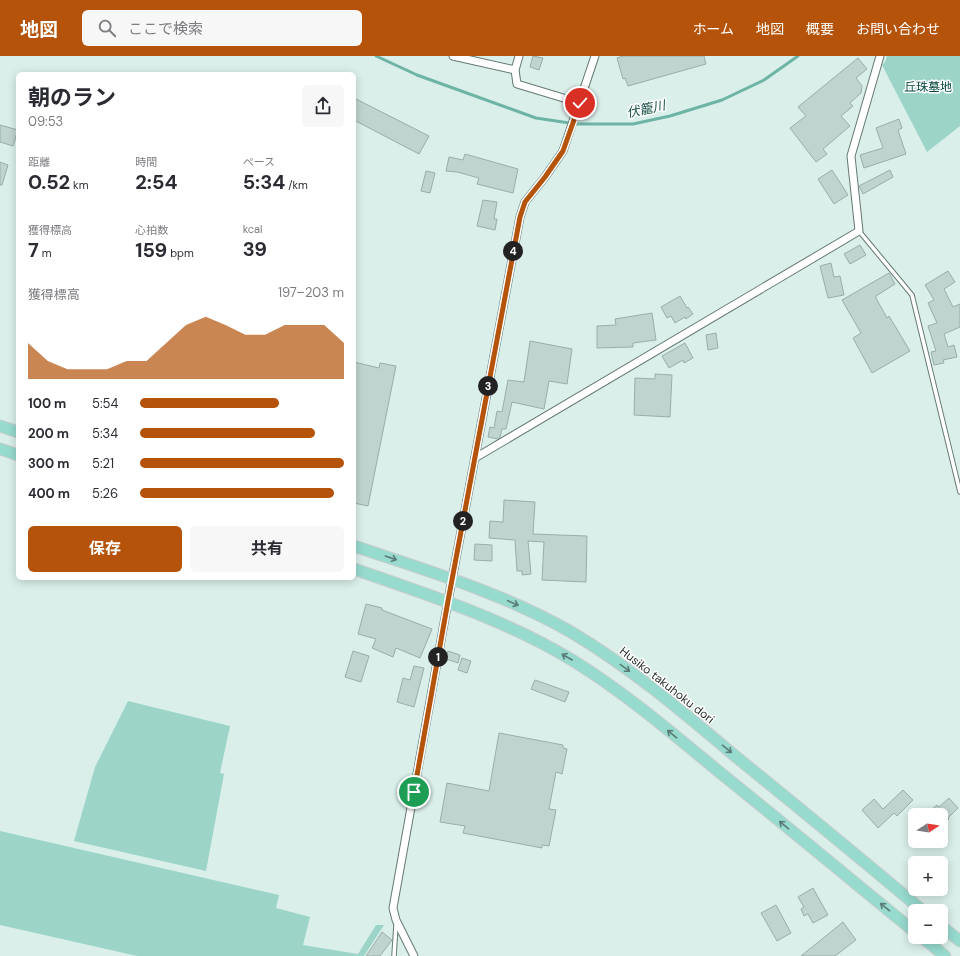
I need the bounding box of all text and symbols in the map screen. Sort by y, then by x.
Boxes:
search box [82,10,362,46]
text: 地図 [20,17,58,42]
icon: search [96,17,118,39]
text: ここで検索 [128,19,203,39]
text: ホーム [692,20,734,38]
text: 地図 [756,20,784,38]
text: 概要 [806,20,834,38]
text: お問い合わせ [856,20,940,38]
park label: 丘珠墓地 [904,79,952,95]
text: 朝のラン [28,83,116,112]
button: share [302,85,344,127]
pin [563,86,597,120]
icon: check [569,92,591,114]
water label: 伏籠川 [625,96,669,121]
text: 09:53 [28,113,63,130]
text: 距離 [28,155,50,169]
text: 時間 [135,155,157,169]
text: ペース [243,155,275,169]
text: 0.52 [28,169,70,195]
text: 2:54 [135,169,177,195]
text: 5:34 [243,169,285,195]
text: km [70,178,88,192]
text: /km [285,178,308,192]
text: kcal [243,222,263,236]
text: 獲得標高 [28,223,72,237]
text: 心拍数 [135,223,168,237]
text: 39 [243,236,267,262]
text: 7 [28,237,39,263]
text: 159 [135,237,167,263]
pin: 4 [503,241,523,261]
text: 4 [509,244,517,258]
text: m [39,246,51,260]
text: bpm [167,246,194,260]
text: 197–203 m [278,284,344,301]
text: 獲得標高 [28,286,80,303]
pin: 3 [478,376,498,396]
text: 3 [485,379,491,393]
text: 100 m [28,395,66,412]
text: 5:54 [92,395,118,412]
text: 200 m [28,425,69,442]
text: 5:34 [92,425,118,442]
text: 300 m [28,455,69,472]
text: 5:21 [92,455,114,472]
text: 400 m [28,485,70,502]
text: 5:26 [92,485,118,502]
pin: 2 [453,511,473,531]
text: 2 [460,514,466,528]
button: 保存 [28,526,182,572]
button: 共有 [190,526,344,572]
one-way arrow [384,555,397,562]
one-way arrow [506,600,518,608]
street label: Husiko takuhoku dori [616,643,718,727]
pin: 1 [428,647,448,667]
text: 1 [436,650,440,664]
one-way arrow [561,653,573,661]
one-way arrow [620,664,631,672]
one-way arrow [667,729,678,738]
one-way arrow [722,744,732,753]
pin [397,775,431,809]
icon: arrive [403,781,425,803]
north arrow [908,808,948,848]
map controls [908,808,948,944]
one-way arrow [779,820,789,829]
button: + [908,856,948,896]
one-way arrow [879,902,890,911]
button: − [908,904,948,944]

